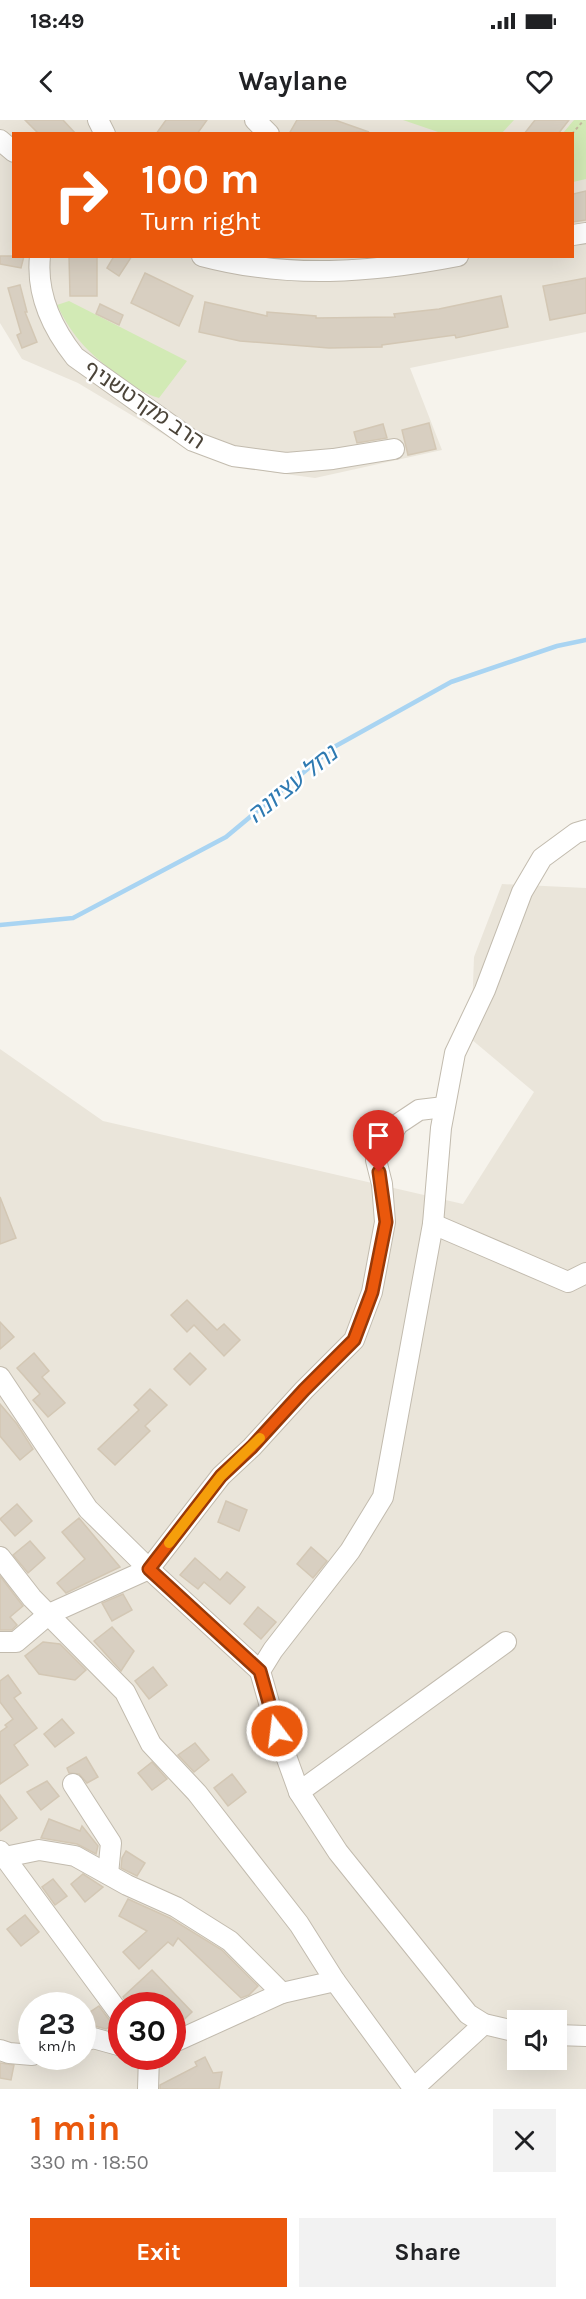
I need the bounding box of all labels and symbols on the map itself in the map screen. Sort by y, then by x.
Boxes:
street label: הרב מקרטשניף [79,355,210,455]
water label: נחל עציונה [241,738,344,829]
pin [353,1110,404,1172]
position arrow [245,1699,309,1763]
speed limit sign: 30 [108,1992,186,2070]

